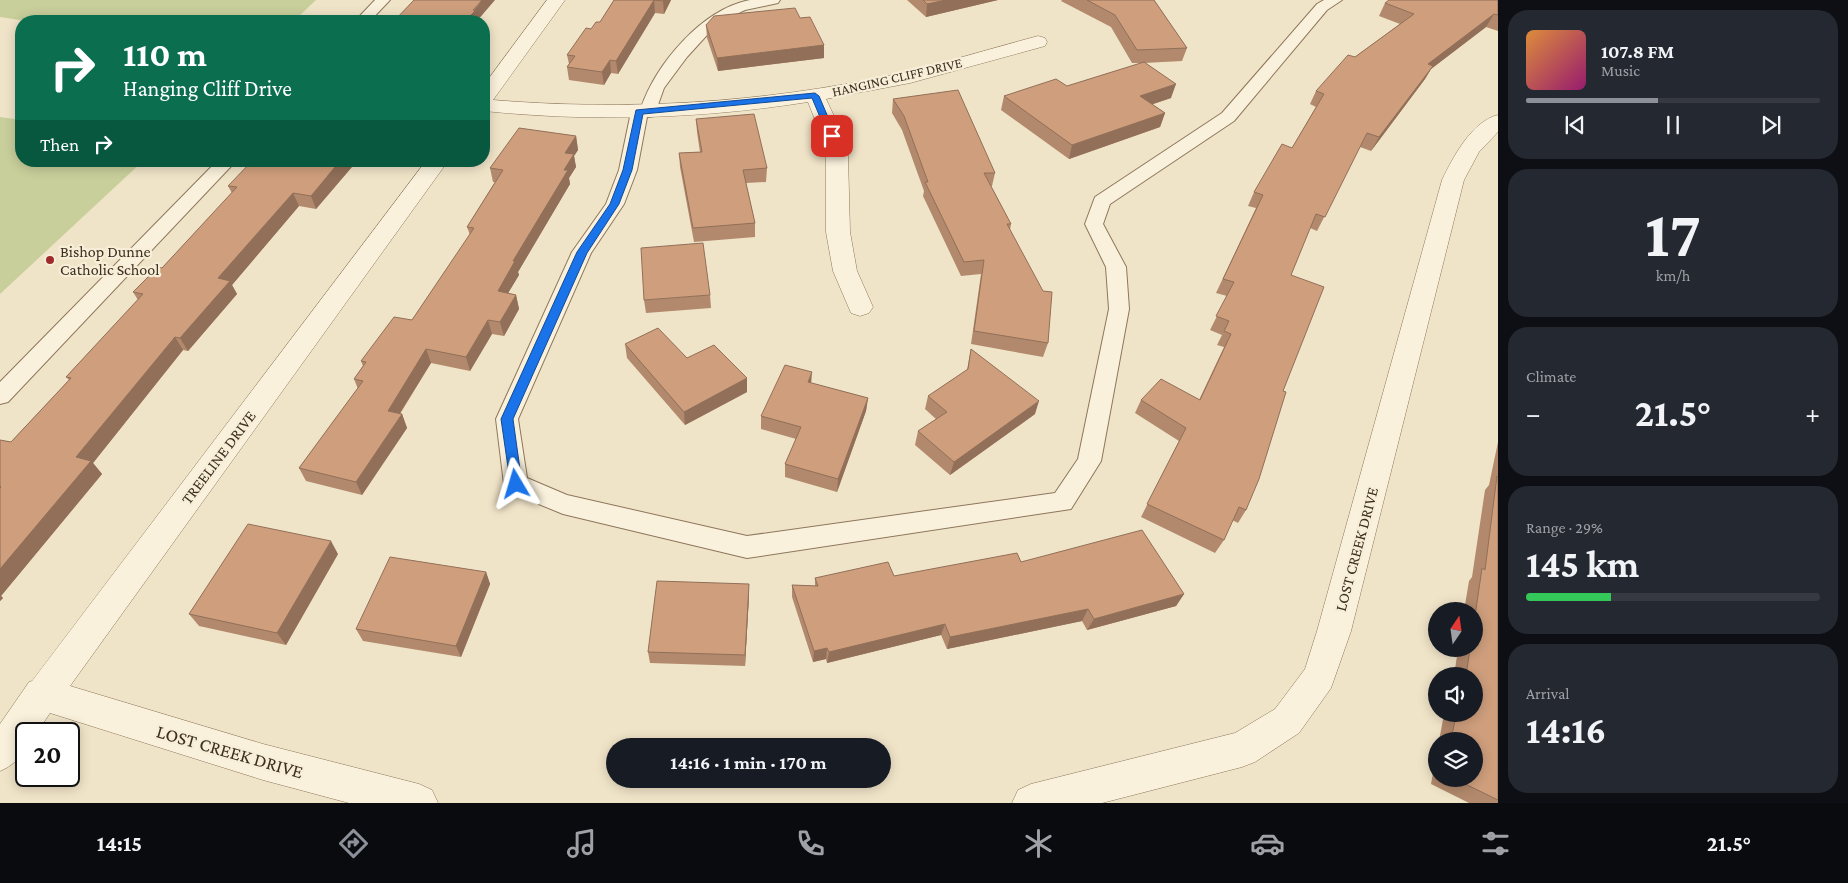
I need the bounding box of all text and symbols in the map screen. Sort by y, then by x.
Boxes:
icon: right [40,35,105,100]
text: 110 m [123,35,207,74]
text: 107.8 FM [1601,41,1674,62]
street label: HANGING CLIFF DRIVE [830,54,964,100]
text: Music [1601,62,1640,79]
text: Hanging Cliff Drive [123,76,292,101]
icon: previous [1561,111,1589,139]
icon: pause [1659,111,1687,139]
icon: next [1757,111,1785,139]
pin [811,115,853,157]
icon: arrive [818,122,846,150]
icon: right [89,130,117,158]
text: Then [40,134,79,155]
text: 17 [1645,198,1701,270]
place label: Bishop Dunne Catholic School [60,243,159,278]
marker: Bishop Dunne Catholic School [44,254,56,266]
text: km/h [1656,267,1690,284]
text: Climate [1526,368,1576,385]
text: 21.5° [1635,392,1711,434]
text: − [1526,398,1541,429]
text: + [1805,398,1820,429]
street label: TREELINE DRIVE [178,407,259,507]
position arrow [489,457,541,509]
street label: LOST CREEK DRIVE [1332,485,1381,613]
text: Range · 29% [1526,519,1603,536]
text: 145 km [1526,543,1639,585]
north arrow [1428,602,1482,658]
map controls [1428,602,1483,787]
button: sound [1428,667,1483,722]
text: Arrival [1526,685,1570,702]
text: 14:16 [1526,709,1606,751]
street label: LOST CREEK DRIVE [154,720,306,782]
speed limit sign: 20 [15,722,80,787]
button: layers [1428,732,1483,787]
text: 14:16 · 1 min · 170 m [670,752,827,773]
icon: directions [336,826,371,861]
icon: music [564,826,599,861]
icon: phone [793,826,828,861]
icon: climate [1021,826,1056,861]
icon: car [1250,826,1285,861]
icon: filters [1478,826,1513,861]
text: 14:15 [97,831,142,856]
text: 21.5° [1707,831,1751,856]

